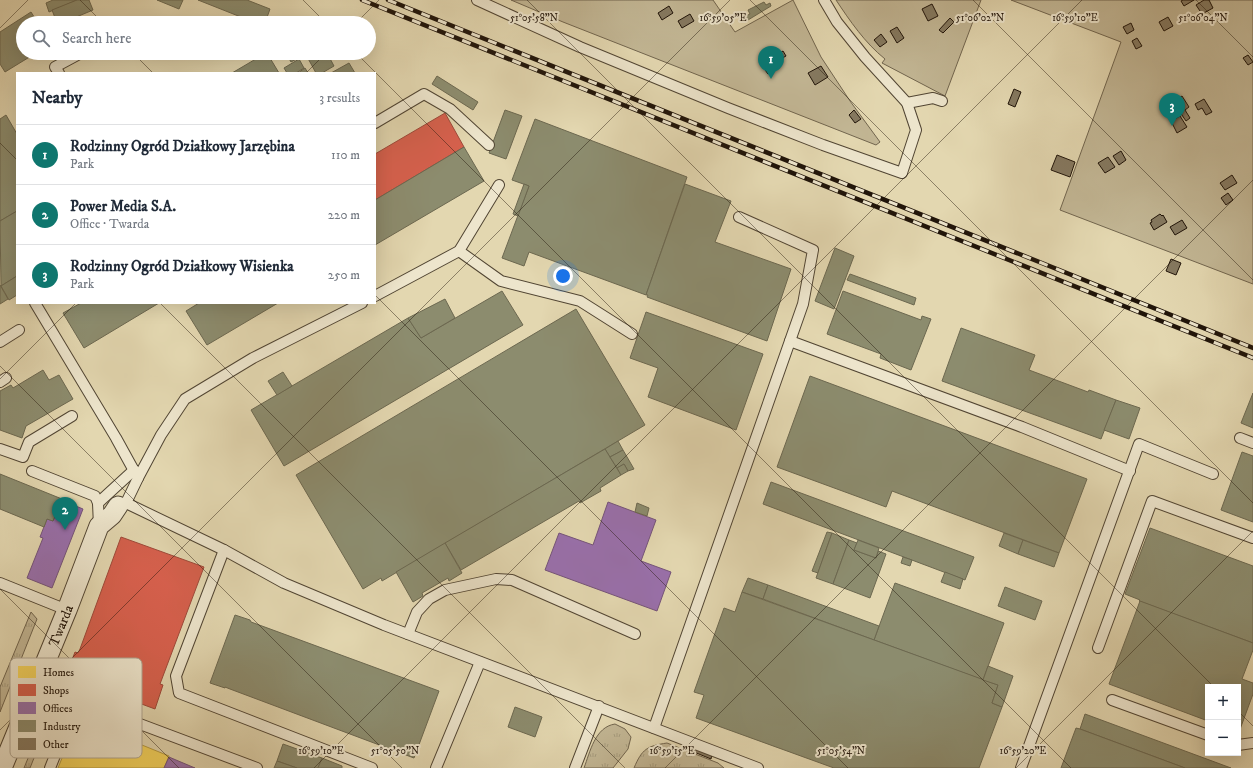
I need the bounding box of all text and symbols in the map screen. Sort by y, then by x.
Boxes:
text: 51°05'58"N [510,12,558,24]
text: 16°59'05"E [700,12,746,24]
text: 51°06'02"N [956,12,1004,24]
text: 16°59'10"E [1052,12,1098,24]
text: 51°06'04"N [1178,12,1228,24]
search box [16,16,376,60]
icon: search [30,27,52,49]
text: Search here [62,29,131,48]
pin: 1 [758,46,784,79]
text: Nearby [32,87,82,109]
text: 3 results [319,90,360,106]
pin: 3 [1159,93,1185,126]
text: Rodzinny Ogród Działkowy Jarzębina [70,137,295,156]
text: 1 [43,147,47,163]
text: 110 m [331,147,360,163]
text: Park [70,156,94,172]
text: Power Media S.A. [70,197,176,216]
text: 2 [42,207,48,223]
text: 220 m [328,207,360,223]
text: Office · Twarda [70,216,149,232]
text: Rodzinny Ogród Działkowy Wisienka [70,257,294,276]
your location [553,266,573,286]
text: 3 [43,267,47,283]
text: 250 m [328,267,360,283]
text: Park [70,276,94,292]
pin: 2 [52,497,78,530]
street label: Twarda [45,603,78,649]
legend [10,658,142,758]
text: Homes [43,666,74,680]
text: Shops [43,684,69,698]
map controls [1205,684,1241,756]
button: + [1205,684,1241,720]
text: Offices [43,702,73,716]
text: Industry [43,720,81,734]
button: − [1205,720,1241,756]
text: Other [43,738,70,752]
text: 16°59'10"E [298,745,344,757]
text: 51°05'50"N [371,745,419,757]
text: 16°59'15"E [649,745,695,757]
text: 51°05'54"N [817,745,865,757]
text: 16°59'20"E [1000,745,1046,757]

